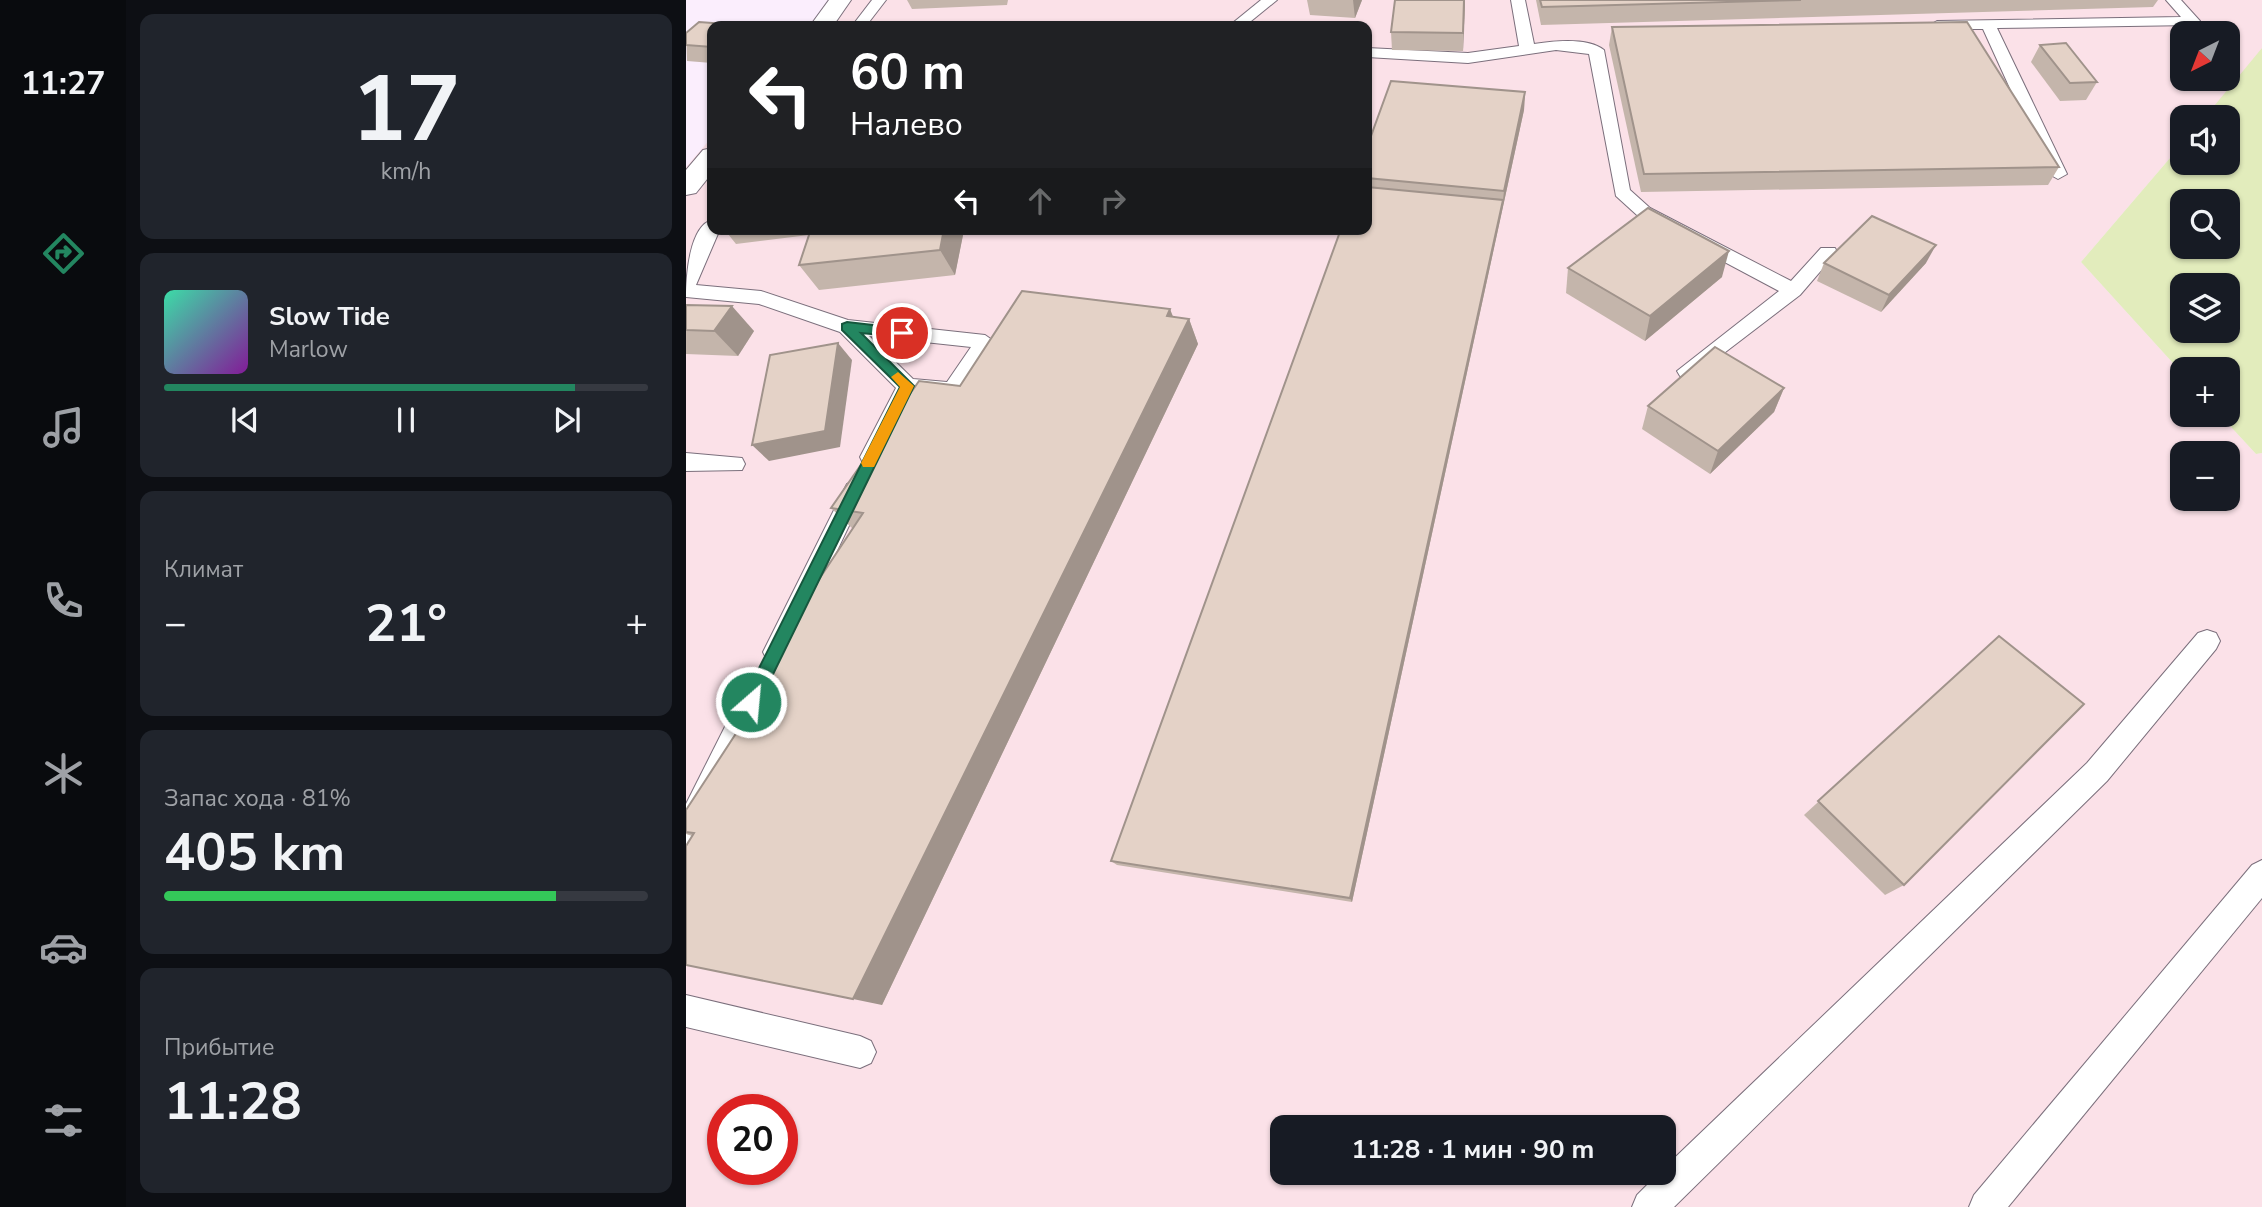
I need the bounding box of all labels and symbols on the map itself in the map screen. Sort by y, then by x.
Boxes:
north arrow [2170,21,2240,91]
pin [872,303,932,363]
position arrow [714,665,788,739]
speed limit sign: 20 [707,1094,798,1185]

